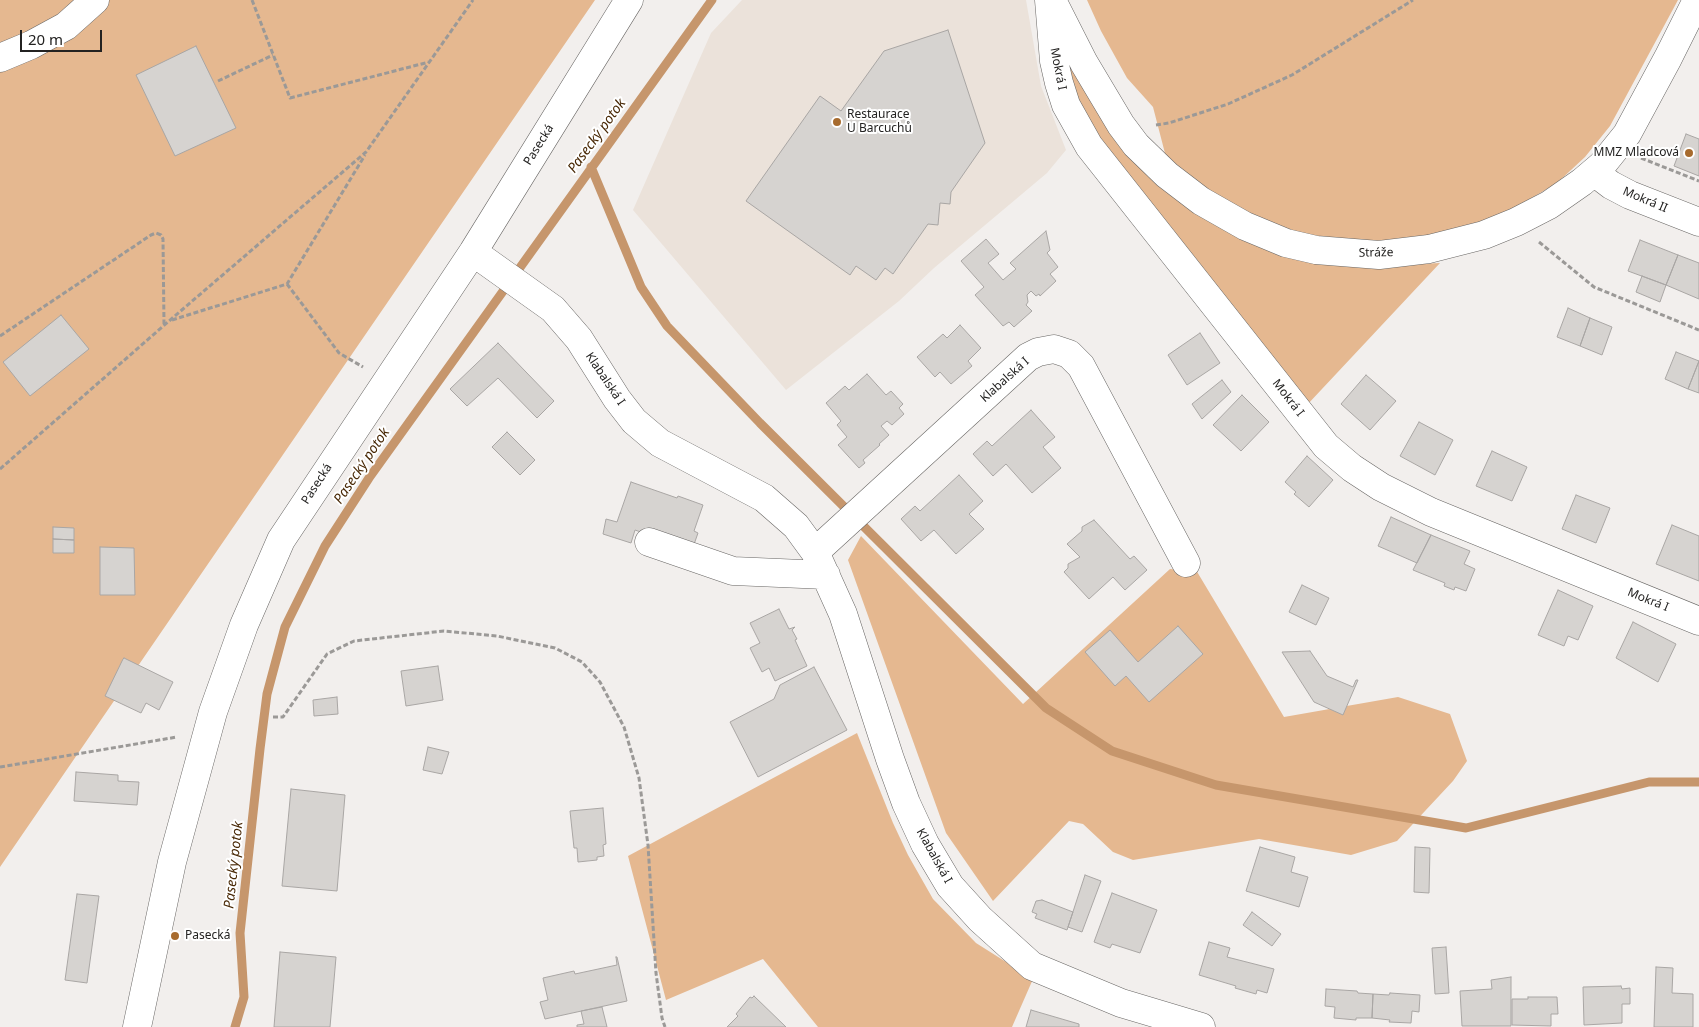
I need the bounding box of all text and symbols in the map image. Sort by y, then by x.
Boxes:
scale bar [22,20,105,52]
text: 20 m [28,29,63,49]
street label: Mokrá I [1047,46,1069,92]
water label: Pasecký potok [564,96,630,176]
place label: Restaurace U Barcuchů [847,108,912,136]
marker: Restaurace U Barcuchů [831,116,843,128]
street label: Pasecká [521,122,557,168]
place label: MMZ Mladcová [1594,146,1679,160]
marker: MMZ Mladcová [1683,147,1695,159]
street label: Mokrá II [1620,184,1670,216]
street label: Stráže [1358,245,1394,261]
street label: Klabalská I [582,350,628,408]
street label: Klabalská I [978,354,1032,406]
street label: Mokrá I [1269,377,1307,419]
water label: Pasecký potok [330,425,394,507]
street label: Pasecká [299,461,335,507]
street label: Mokrá I [1625,585,1671,615]
water label: Pasecký potok [221,820,247,910]
street label: Klabalská I [913,826,955,886]
place label: Pasecká [185,929,230,943]
marker: Pasecká [169,930,181,942]

